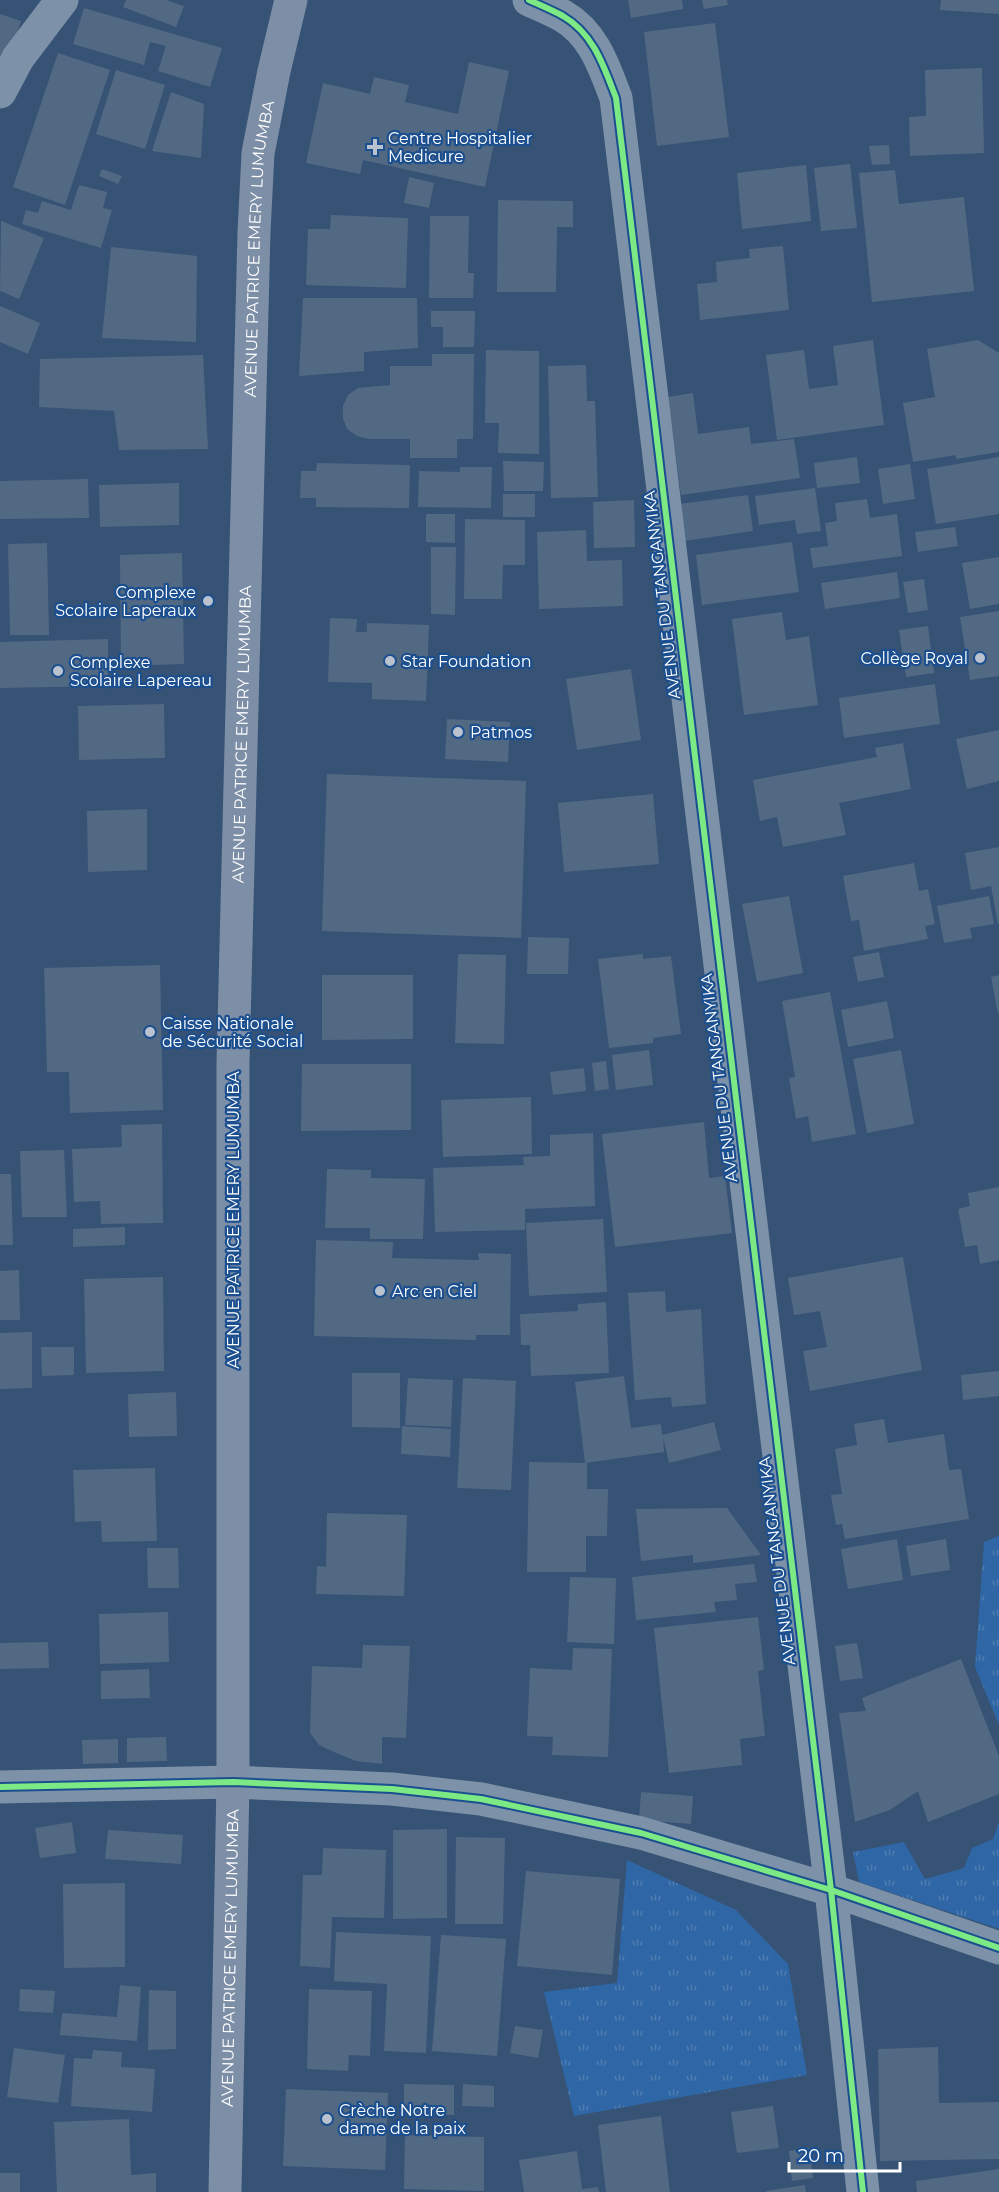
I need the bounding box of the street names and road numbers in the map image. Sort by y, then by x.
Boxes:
street label: AVENUE PATRICE EMERY LUMUMBA [240,98,278,398]
street label: AVENUE DU TANGANYIKA [640,489,684,700]
street label: AVENUE PATRICE EMERY LUMUMBA [228,584,255,883]
street label: AVENUE DU TANGANYIKA [697,972,741,1183]
street label: AVENUE PATRICE EMERY LUMUMBA [224,1071,243,1369]
street label: AVENUE DU TANGANYIKA [755,1455,799,1666]
street label: AVENUE PATRICE EMERY LUMUMBA [217,1808,242,2107]

